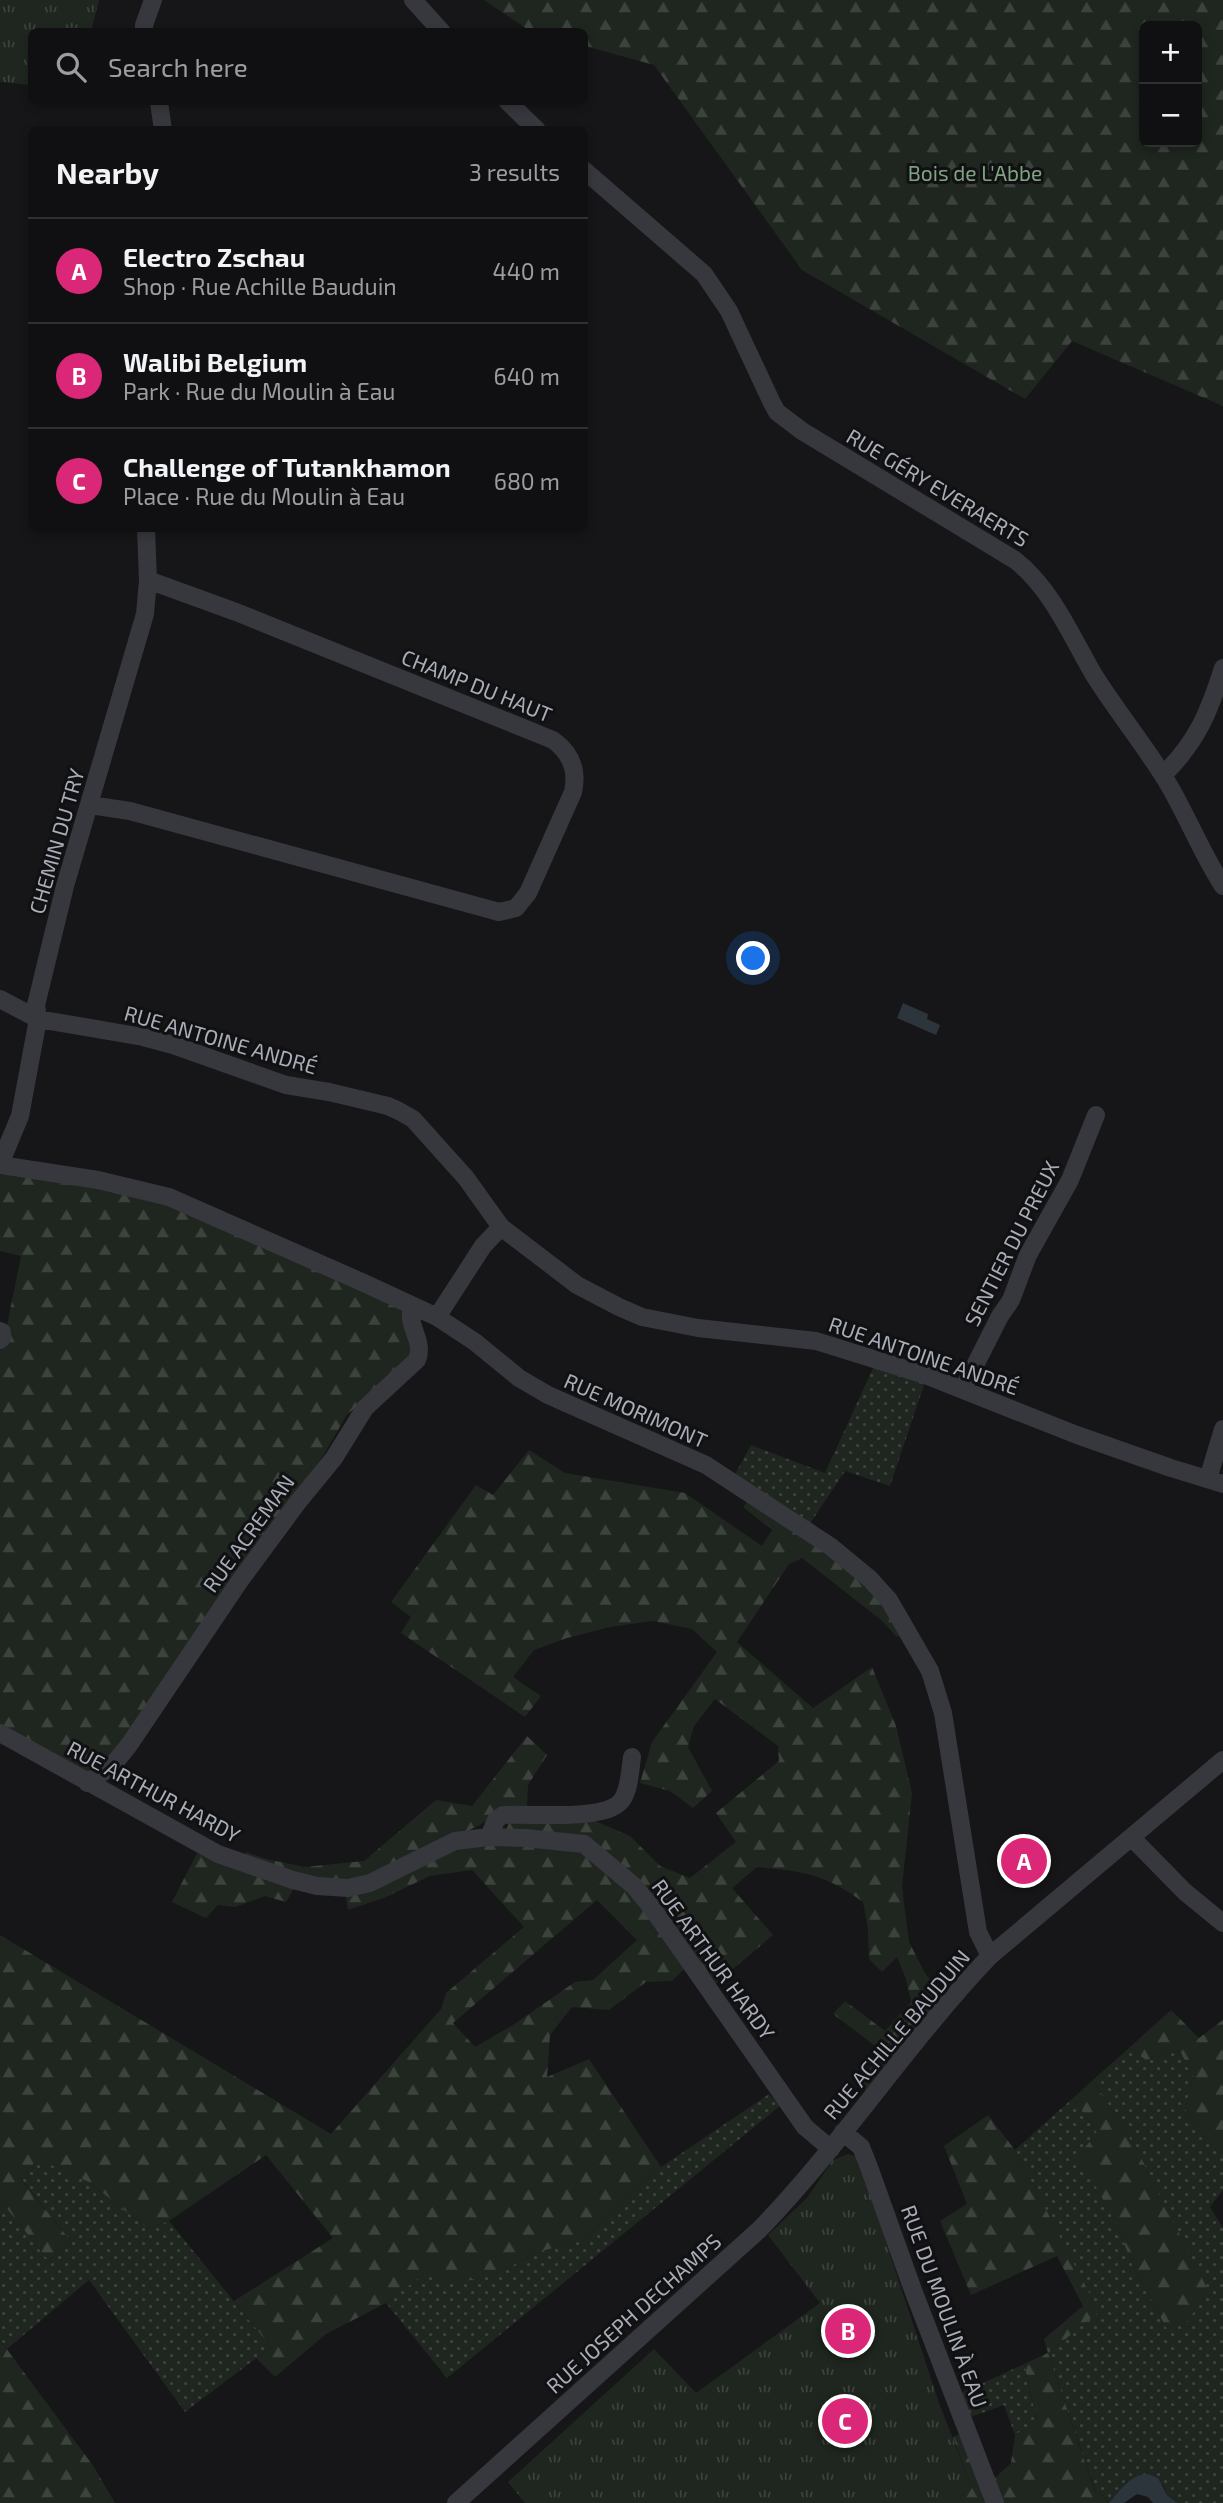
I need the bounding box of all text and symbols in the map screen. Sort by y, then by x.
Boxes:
map controls [1139,21,1202,147]
button: + [1139,21,1202,84]
search box [28,28,588,105]
icon: search [52,48,90,86]
text: Search here [108,51,248,82]
button: − [1139,84,1202,147]
text: Nearby [56,154,159,190]
text: 3 results [469,158,560,186]
park label: Bois de L'Abbe [908,160,1042,185]
text: Electro Zschau [123,241,305,272]
text: A [71,257,87,285]
text: 440 m [493,257,560,285]
text: Shop · Rue Achille Bauduin [123,272,397,300]
text: Walibi Belgium [123,346,307,377]
text: B [72,362,86,390]
text: 640 m [494,362,560,390]
text: Park · Rue du Moulin à Eau [123,377,395,405]
street label: RUE GÉRY EVERAERTS [842,423,1034,551]
text: Challenge of Tutankhamon [123,451,451,482]
text: C [72,467,86,495]
text: 680 m [494,467,560,495]
text: Place · Rue du Moulin à Eau [123,482,405,510]
street label: CHAMP DU HAUT [398,643,556,727]
street label: CHEMIN DU TRY [23,765,89,917]
your location [736,941,770,975]
street label: RUE ANTOINE ANDRÉ [122,999,320,1079]
street label: SENTIER DU PREUX [959,1156,1064,1330]
street label: RUE ANTOINE ANDRÉ [826,1311,1022,1399]
street label: RUE MORIMONT [561,1367,711,1453]
street label: RUE ACREMAN [197,1469,299,1597]
street label: RUE ARTHUR HARDY [63,1735,245,1847]
pin: A [1001,1835,1047,1887]
street label: RUE ARTHUR HARDY [647,1874,781,2044]
street label: RUE ACHILLE BAUDUIN [818,1944,974,2124]
street label: RUE DU MOULIN À EAU [897,2201,993,2411]
street label: RUE JOSEPH DECHAMPS [541,2228,725,2398]
pin: B [825,2305,871,2357]
pin: C [822,2395,868,2447]

